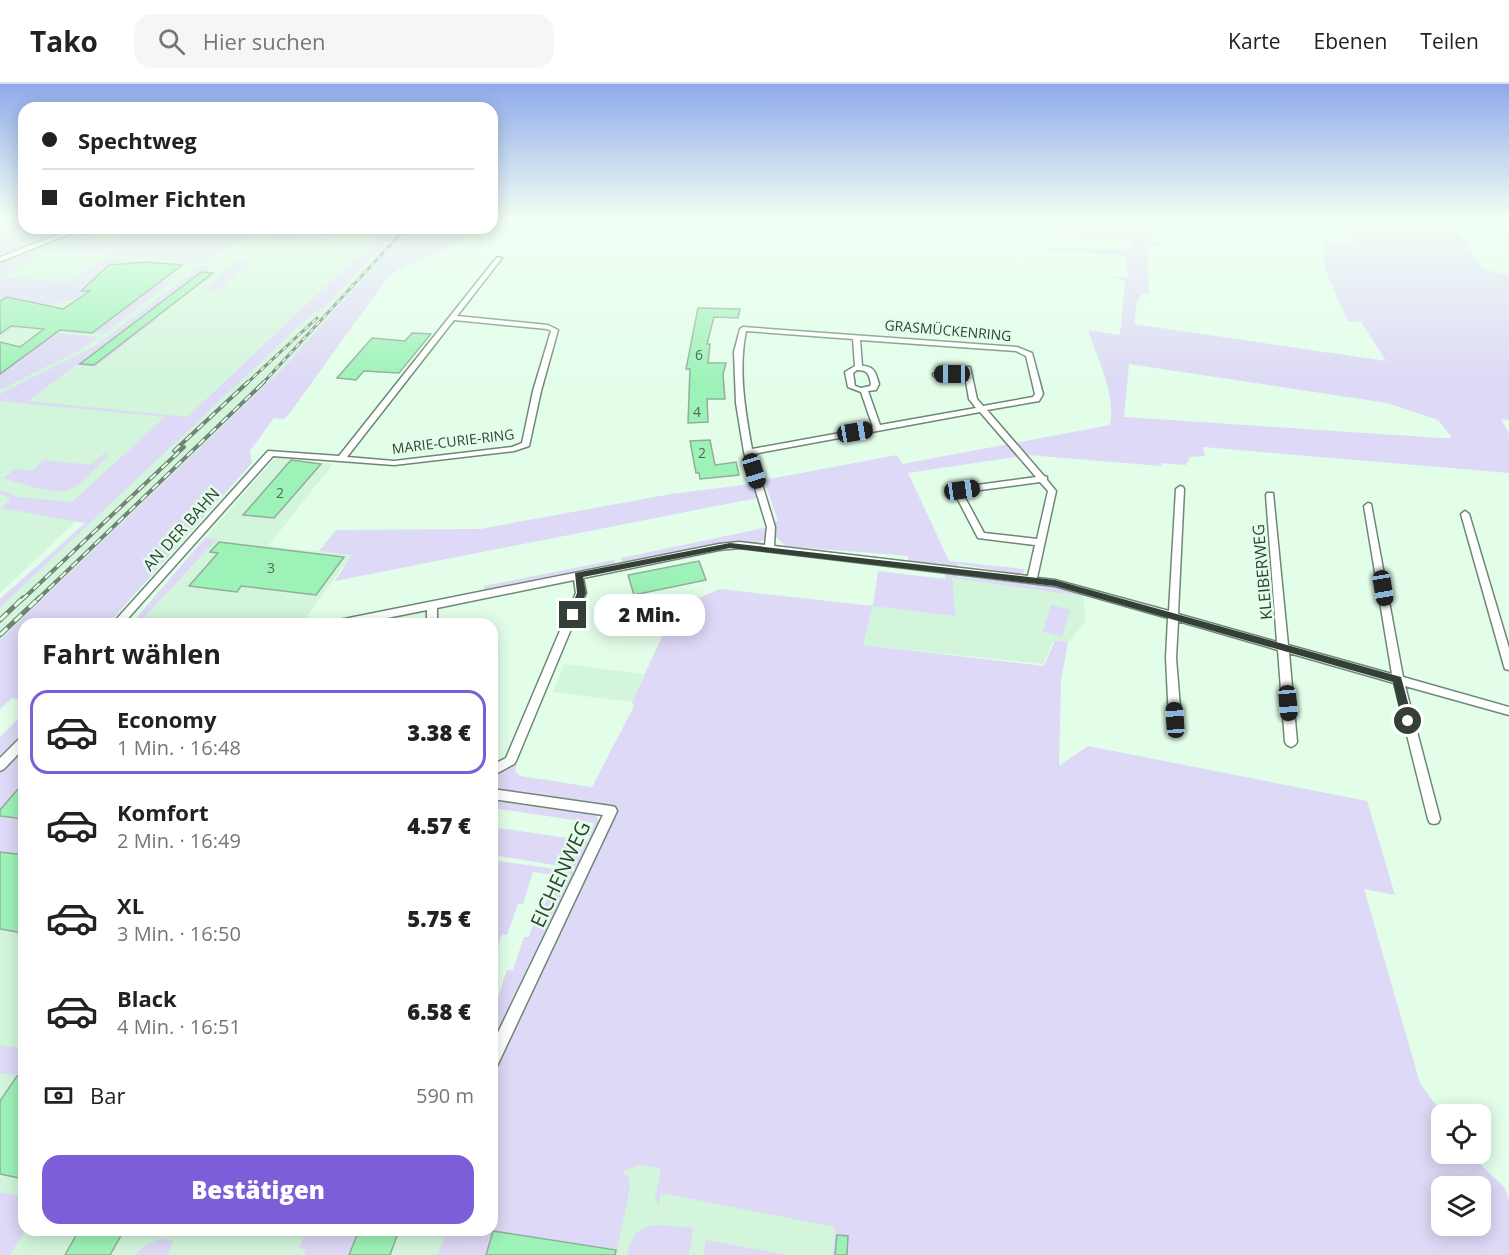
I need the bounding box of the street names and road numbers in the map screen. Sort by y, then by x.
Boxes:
street label: GRASMÜCKENRING [884,315,1012,345]
street label: MARIE-CURIE-RING [391,424,515,458]
street label: AN DER BAHN [138,483,224,575]
street label: KLEIBERWEG [1247,523,1277,621]
street label: EICHENWEG [524,816,596,932]

